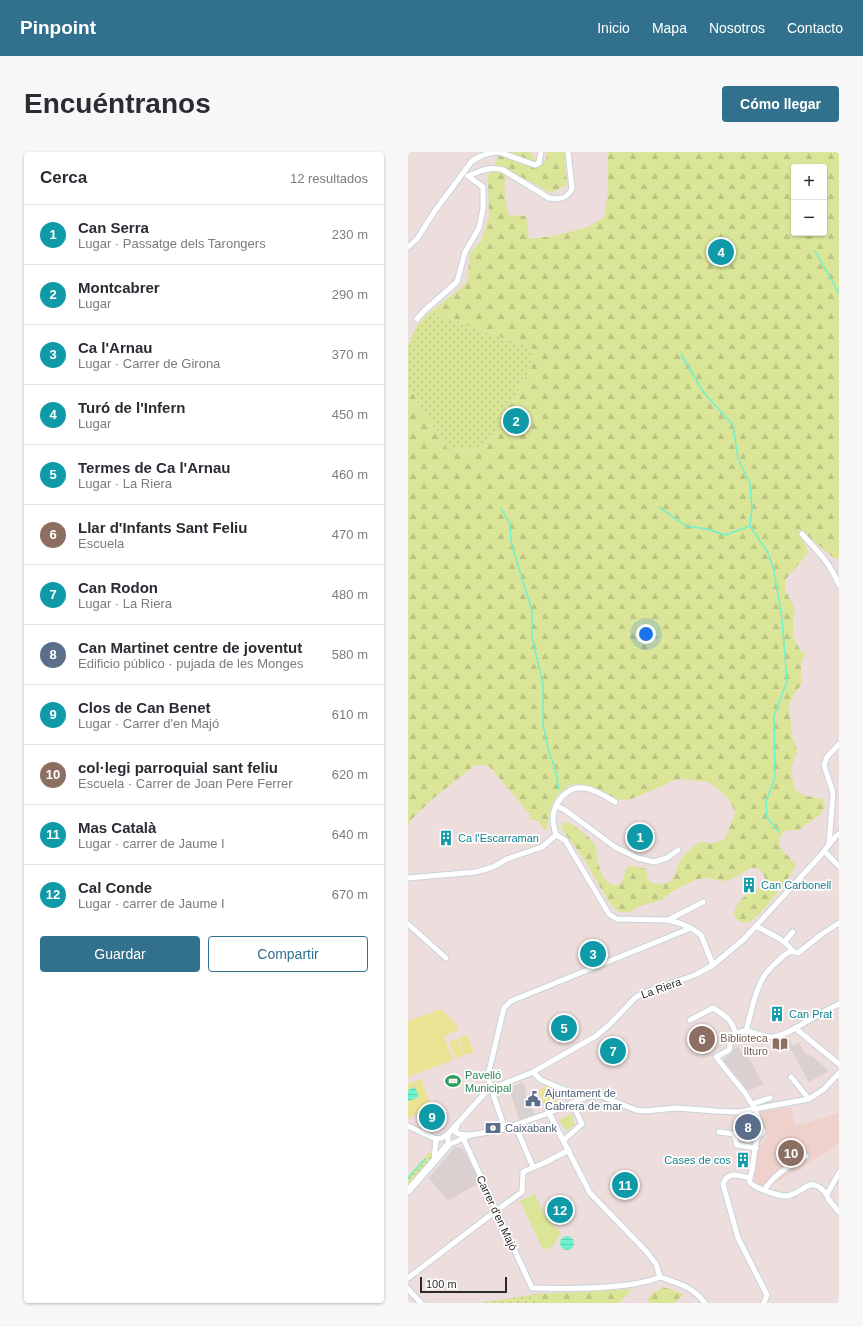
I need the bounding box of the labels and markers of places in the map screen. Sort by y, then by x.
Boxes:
pin: 4 [708,237,734,267]
pin: 2 [503,406,529,436]
pin: 1 [627,822,653,852]
building icon: Ca l'Escarraman [437,829,455,847]
place label: Ca l'Escarraman [458,832,539,844]
building icon: Can Carbonell [740,876,758,894]
place label: Can Carbonell [761,879,831,891]
pin: 3 [580,939,606,969]
building icon: Can Prat [768,1005,786,1023]
place label: Can Prat [789,1008,832,1020]
pin: 5 [551,1013,577,1043]
pin: 6 [689,1024,715,1054]
place label: Biblioteca Ilturo [720,1032,769,1057]
library icon: Biblioteca Ilturo [771,1035,789,1053]
pin: 7 [600,1036,626,1066]
place label: Pavelló Municipal [465,1069,511,1094]
sports icon: Pavelló Municipal [444,1072,462,1090]
place label: Ajuntament de Cabrera de mar [545,1087,622,1112]
public building icon: Ajuntament de Cabrera de mar [524,1090,542,1108]
pin: 9 [419,1102,445,1132]
pin: 8 [735,1112,761,1142]
bank icon: Caixabank [484,1119,502,1137]
place label: Caixabank [505,1122,557,1134]
pin: 10 [778,1138,804,1168]
building icon: Cases de cos [734,1151,752,1169]
place label: Cases de cos [664,1154,731,1166]
pin: 11 [612,1170,638,1200]
pin: 12 [547,1195,573,1225]

